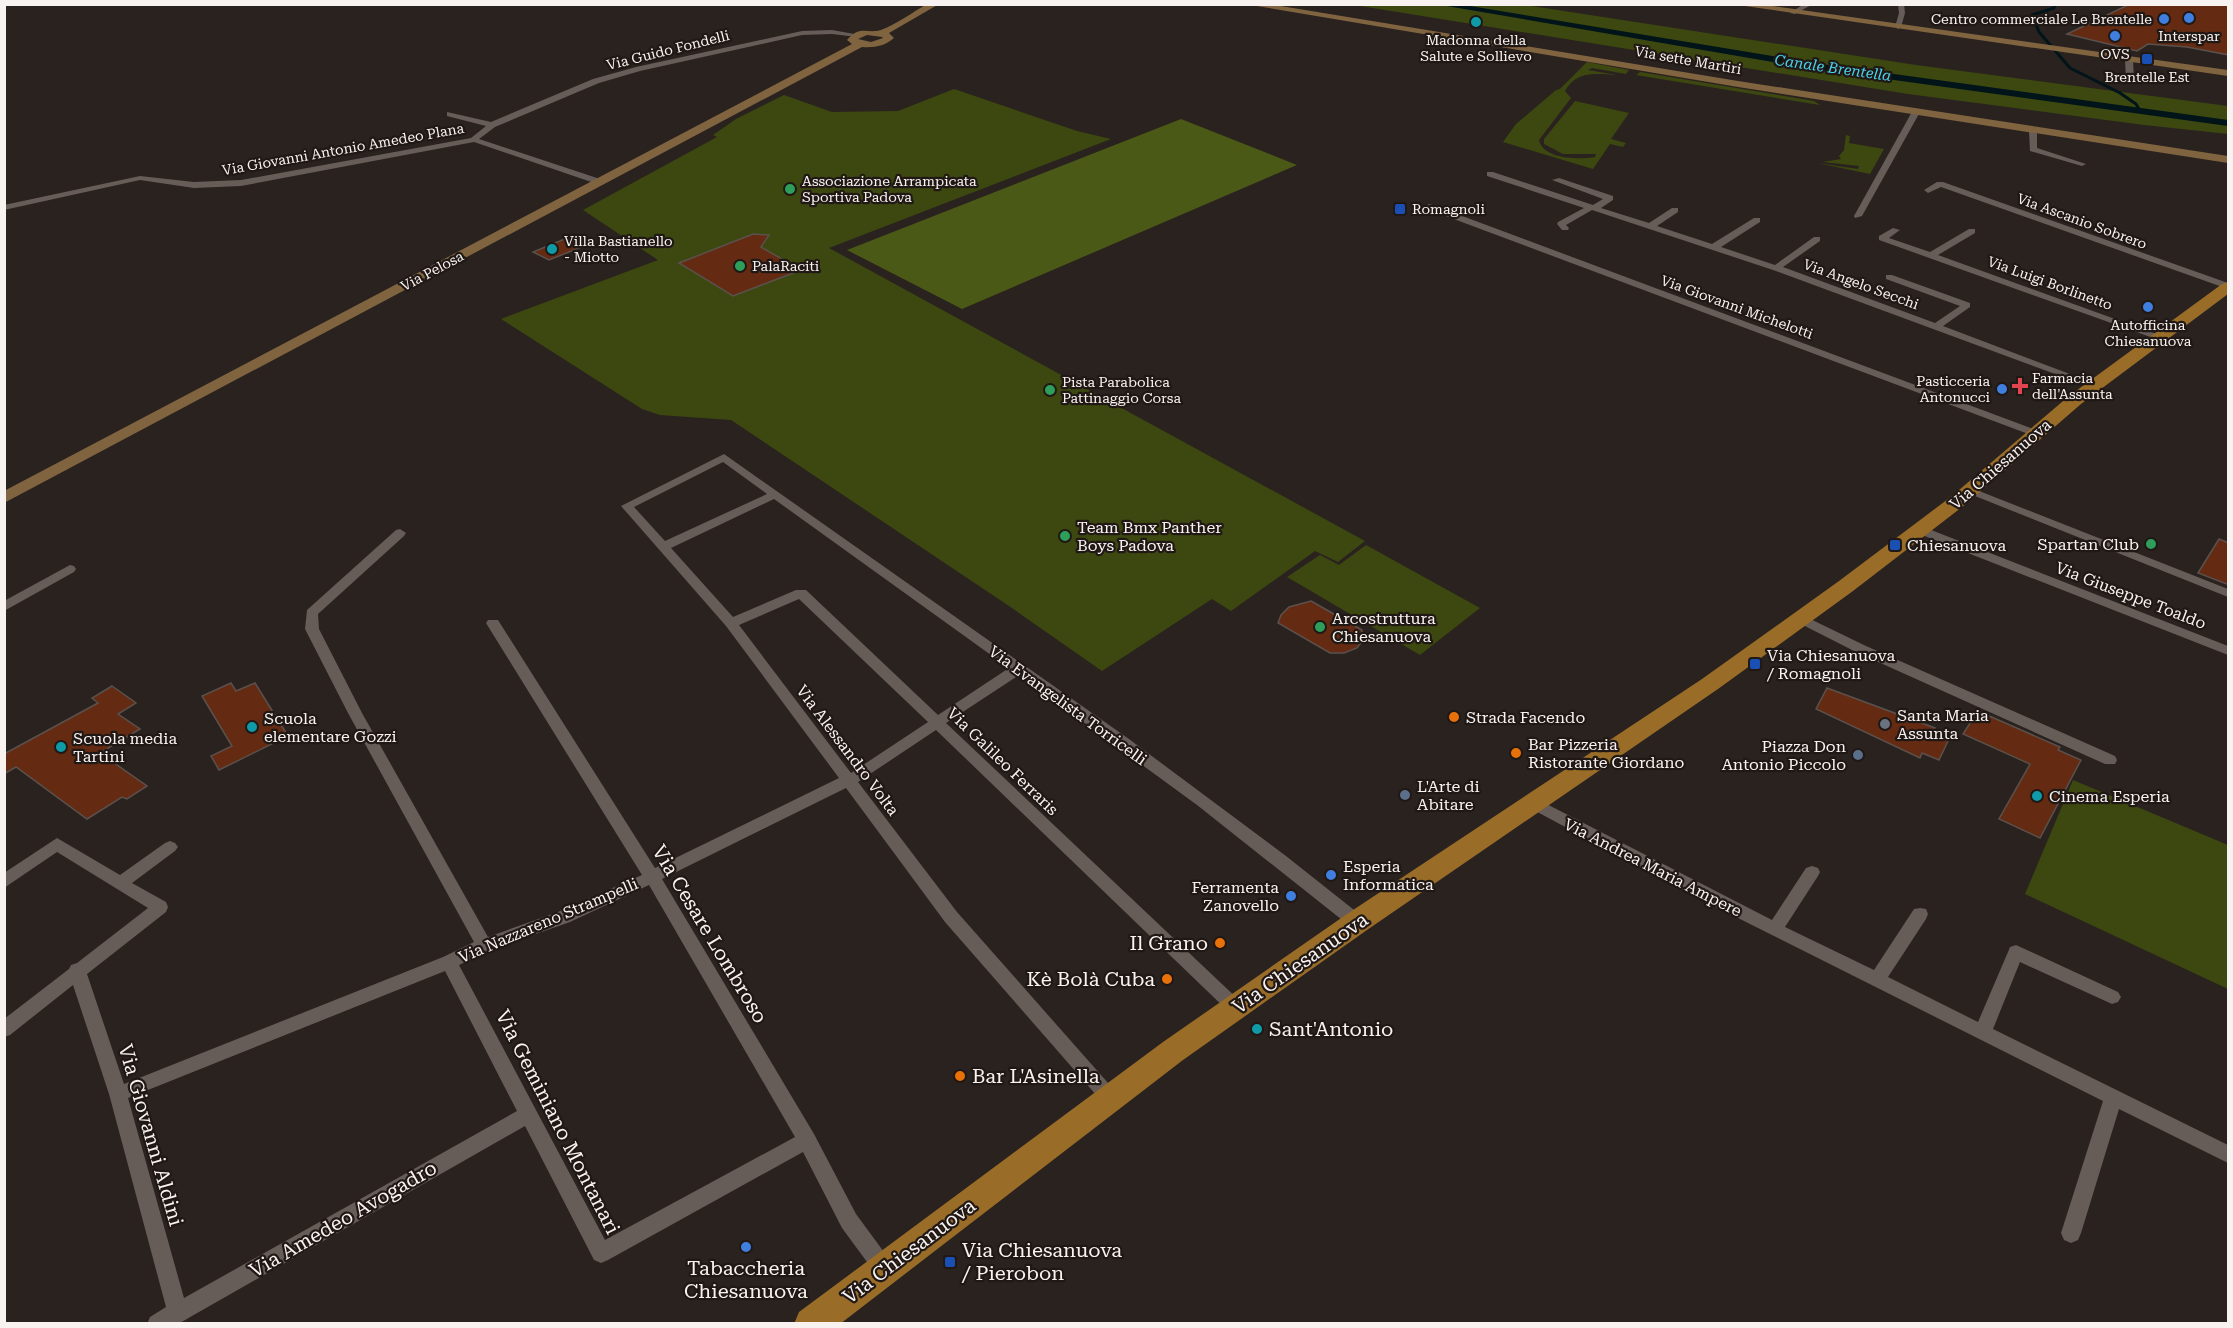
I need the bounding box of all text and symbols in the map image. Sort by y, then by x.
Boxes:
place label: Centro commerciale Le Brentelle [1931,11,2152,27]
marker: Interspar [2182,11,2196,25]
marker: Centro commerciale Le Brentelle [2157,12,2171,26]
marker: Madonna della Salute e Sollievo [1469,15,1483,29]
street label: Via Guido Fondelli [605,27,732,73]
place label: Interspar [2158,28,2220,44]
marker: OVS [2108,29,2122,43]
place label: Madonna della Salute e Sollievo [1420,32,1532,64]
street label: Via sette Martiri [1633,43,1743,77]
place label: OVS [2100,46,2130,62]
water label: Canale Brentella [1774,51,1892,85]
marker: Brentelle Est [2140,52,2154,66]
place label: Brentelle Est [2104,69,2190,85]
street label: Via Giovanni Antonio Amedeo Plana [221,120,466,178]
place label: Associazione Arrampicata Sportiva Padova [802,173,977,205]
marker: Associazione Arrampicata Sportiva Padova [783,182,797,196]
street label: Via Ascanio Sobrero [2015,190,2149,252]
place label: Romagnoli [1412,201,1485,217]
marker: Romagnoli [1393,202,1407,216]
place label: Villa Bastianello - Miotto [564,233,673,265]
marker: Villa Bastianello - Miotto [545,242,559,256]
street label: Via Pelosa [398,248,466,294]
street label: Via Luigi Borlinetto [1985,253,2115,313]
street label: Via Angelo Secchi [1801,256,1921,313]
place label: PalaRaciti [752,258,820,274]
marker: PalaRaciti [733,259,747,273]
street label: Via Giovanni Michelotti [1659,272,1816,342]
marker: Autofficina Chiesanuova [2141,300,2155,314]
place label: Autofficina Chiesanuova [2105,317,2192,349]
place label: Farmacia dell'Assunta [2032,370,2113,402]
place label: Pasticceria Antonucci [1916,373,1991,405]
place label: Pista Parabolica Pattinaggio Corsa [1062,374,1181,406]
marker: Farmacia dell'Assunta [2013,379,2027,393]
marker: Pasticceria Antonucci [1995,382,2009,396]
marker: Pista Parabolica Pattinaggio Corsa [1043,383,1057,397]
street label: Via Chiesanuova [1946,415,2055,514]
place label: Team Bmx Panther Boys Padova [1077,518,1222,555]
marker: Team Bmx Panther Boys Padova [1058,529,1072,543]
place label: Spartan Club [2038,535,2139,554]
place label: Chiesanuova [1907,536,2006,555]
marker: Spartan Club [2144,537,2158,551]
marker: Chiesanuova [1888,538,1902,552]
street label: Via Giuseppe Toaldo [2053,558,2209,633]
place label: Arcostruttura Chiesanuova [1332,609,1436,646]
marker: Arcostruttura Chiesanuova [1313,620,1327,634]
street label: Via Evangelista Torricelli [985,642,1151,769]
place label: Via Chiesanuova / Romagnoli [1766,646,1895,683]
marker: Via Chiesanuova / Romagnoli [1748,657,1762,671]
street label: Via Alessandro Volta [792,681,903,820]
street label: Via Galileo Ferraris [943,704,1062,819]
place label: Santa Maria Assunta [1897,706,1989,743]
place label: Strada Facendo [1466,708,1585,727]
place label: Scuola elementare Gozzi [264,709,397,746]
marker: Strada Facendo [1447,710,1461,724]
marker: Santa Maria Assunta [1878,717,1892,731]
marker: Scuola elementare Gozzi [245,720,259,734]
place label: Scuola media Tartini [73,729,177,766]
place label: Bar Pizzeria Ristorante Giordano [1528,735,1685,772]
place label: Piazza Don Antonio Piccolo [1722,737,1846,774]
marker: Scuola media Tartini [54,740,68,754]
marker: Bar Pizzeria Ristorante Giordano [1509,746,1523,760]
marker: Piazza Don Antonio Piccolo [1851,748,1865,762]
place label: L'Arte di Abitare [1417,777,1480,814]
place label: Cinema Esperia [2049,787,2170,806]
marker: L'Arte di Abitare [1398,788,1412,802]
marker: Cinema Esperia [2030,789,2044,803]
street label: Via Andrea Maria Ampere [1561,814,1745,921]
street label: Via Cesare Lombroso [647,841,773,1027]
place label: Esperia Informatica [1343,857,1434,894]
marker: Esperia Informatica [1324,868,1338,882]
street label: Via Nazzareno Strampelli [456,874,641,967]
place label: Ferramenta Zanovello [1191,878,1279,915]
marker: Ferramenta Zanovello [1284,889,1298,903]
street label: Via Chiesanuova [1228,907,1373,1019]
place label: Il Grano [1130,931,1208,955]
marker: Il Grano [1213,936,1227,950]
place label: Kè Bolà Cuba [1027,967,1155,991]
marker: Kè Bolà Cuba [1160,972,1174,986]
street label: Via Geminiano Montanari [491,1006,625,1238]
place label: Sant'Antonio [1269,1017,1393,1041]
marker: Sant'Antonio [1250,1022,1264,1036]
street label: Via Giovanni Aldini [114,1041,188,1229]
place label: Bar L'Asinella [972,1064,1100,1088]
marker: Bar L'Asinella [953,1069,967,1083]
street label: Via Amedeo Avogadro [245,1156,441,1282]
street label: Via Chiesanuova [838,1193,980,1309]
place label: Via Chiesanuova / Pierobon [961,1238,1122,1285]
marker: Tabaccheria Chiesanuova [739,1240,753,1254]
marker: Via Chiesanuova / Pierobon [943,1255,957,1269]
place label: Tabaccheria Chiesanuova [684,1256,808,1303]

